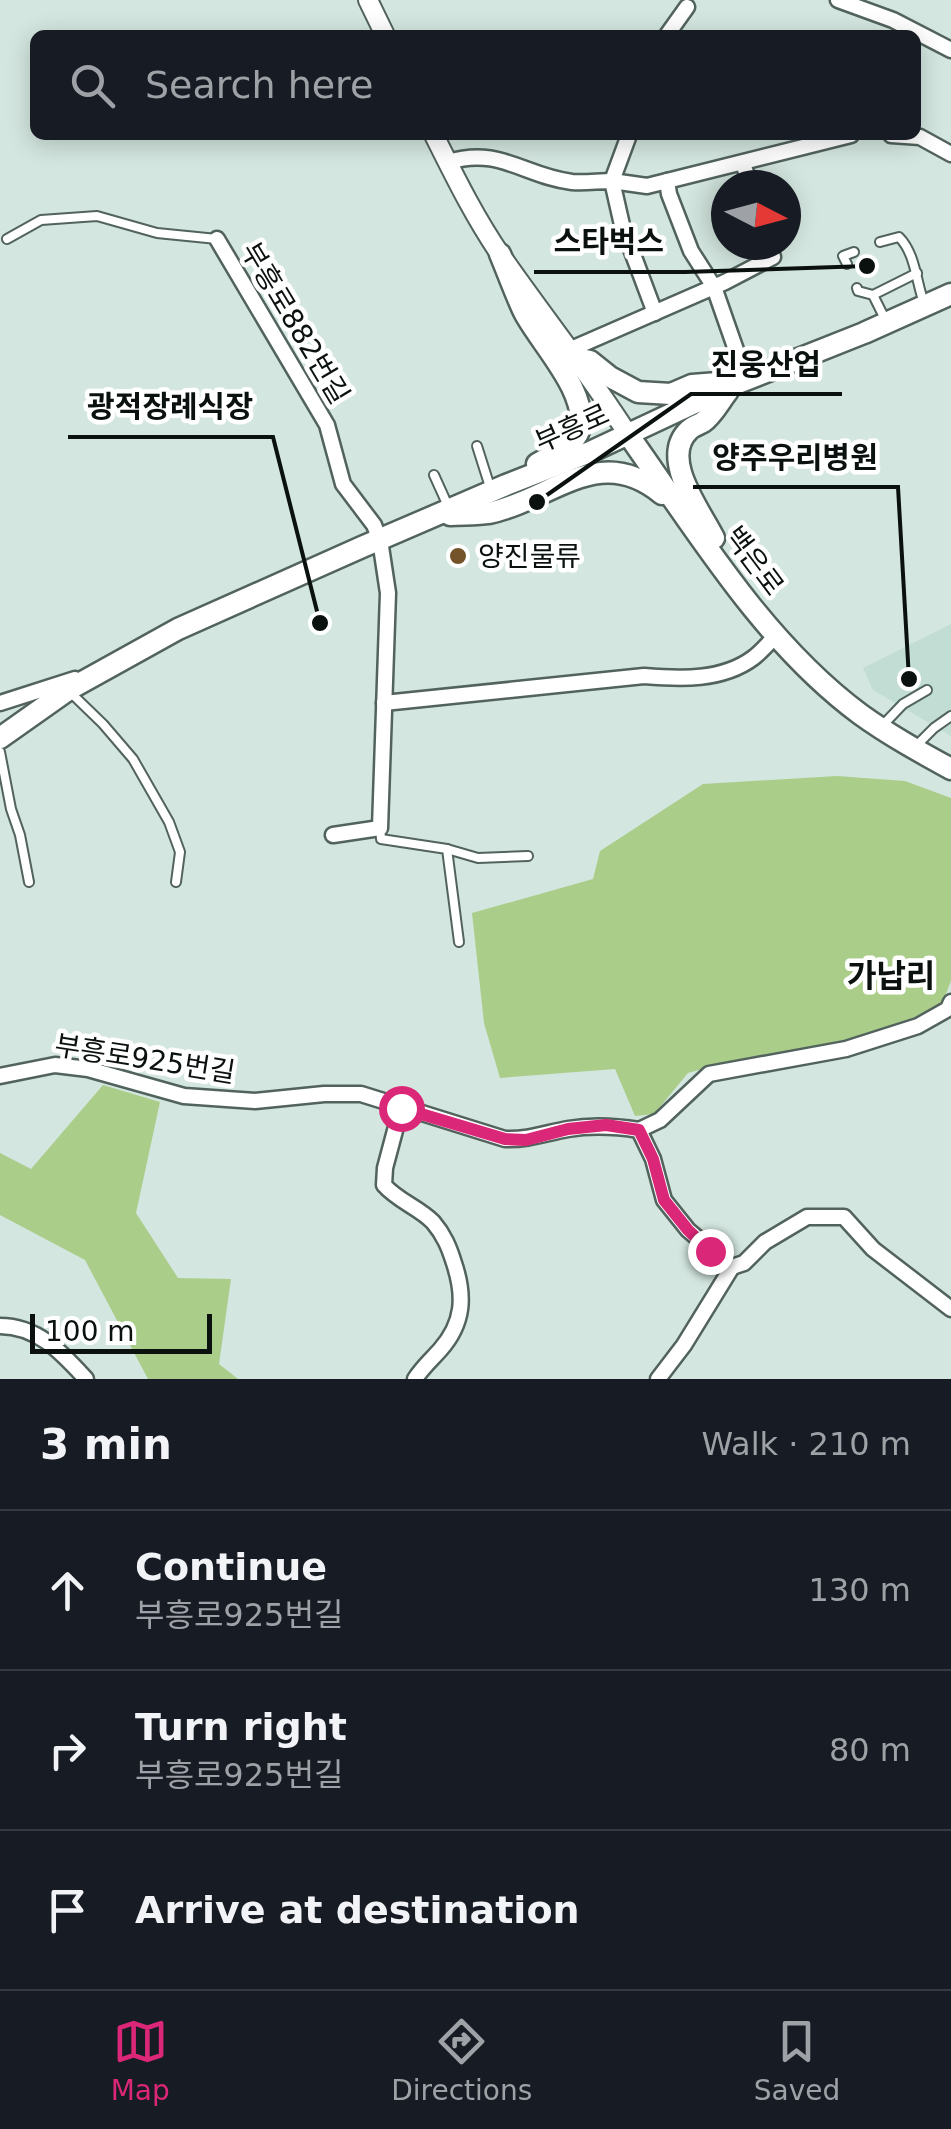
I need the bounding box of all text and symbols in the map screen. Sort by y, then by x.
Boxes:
search box [30,30,921,140]
icon: search [65,58,120,113]
text: Search here [145,63,373,107]
north arrow [711,170,801,260]
callout: 스타벅스 [534,212,685,272]
text: 스타벅스 [554,224,664,259]
street label: 부흥로882번길 [234,236,356,410]
callout: 진웅산업 [691,334,842,394]
text: 진웅산업 [711,347,821,382]
callout: 광적장례식장 [68,377,273,437]
text: 광적장례식장 [87,389,253,424]
street label: 부흥로 [530,397,614,459]
callout: 양주우리병원 [693,427,898,487]
text: 양주우리병원 [712,440,878,475]
street label: 백은로 [718,520,790,602]
place label: 양진물류 [478,540,581,573]
marker: 양진물류 [447,545,469,567]
district label: 가납리 [847,957,935,995]
street label: 부흥로925번길 [52,1028,238,1090]
route start [379,1086,425,1132]
route end [688,1229,734,1275]
scale bar [30,1309,212,1354]
text: 100 m [45,1315,135,1348]
text: 3 min [40,1420,172,1469]
text: Walk · 210 m [701,1425,911,1463]
text: Continue [135,1545,327,1589]
icon: ahead [40,1563,95,1618]
text: 130 m [809,1571,911,1609]
text: 부흥로925번길 [135,1596,343,1634]
text: Turn right [135,1705,347,1749]
icon: right [40,1723,95,1778]
text: 80 m [829,1731,911,1769]
text: 부흥로925번길 [135,1756,343,1794]
icon: arrive [40,1883,95,1938]
text: Arrive at destination [135,1888,580,1932]
tab: Map [111,2014,170,2107]
tab: Directions [391,2014,532,2107]
tab: Saved [754,2014,840,2107]

